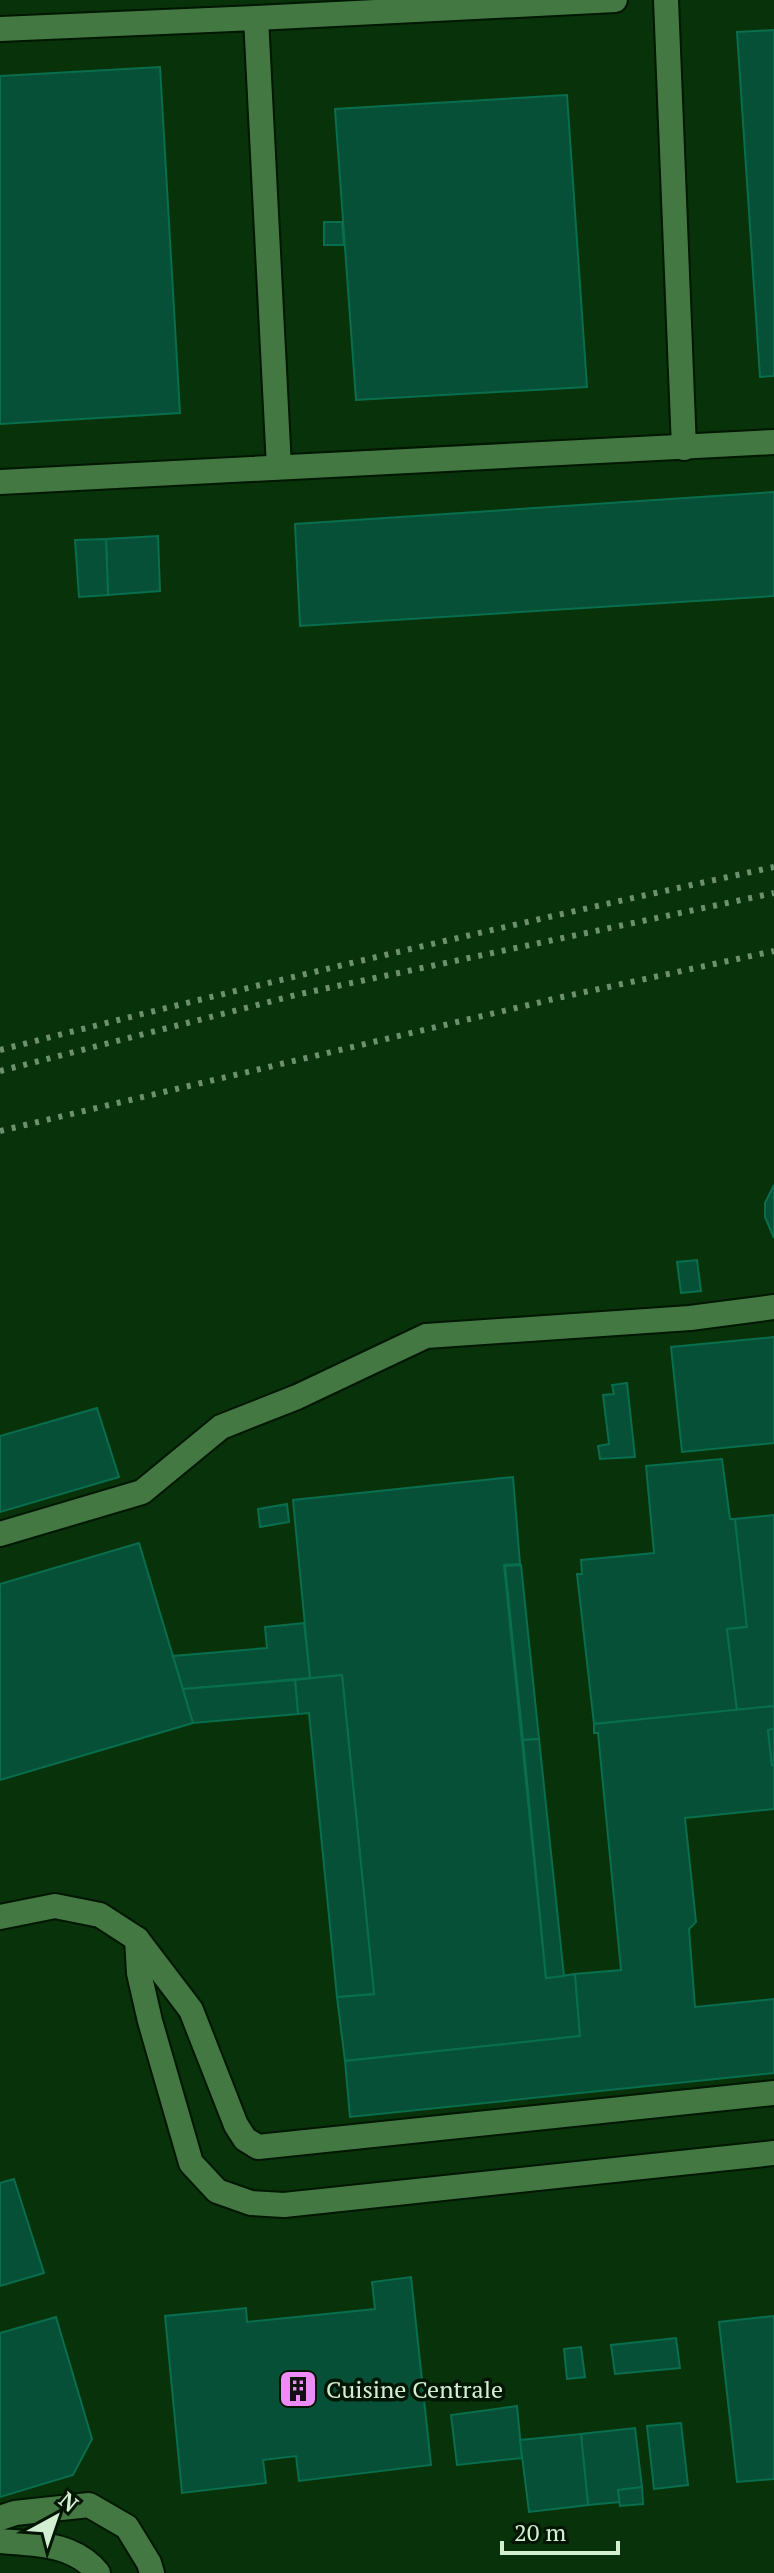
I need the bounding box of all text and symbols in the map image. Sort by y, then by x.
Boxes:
building icon: Cuisine Centrale [277,2368,319,2410]
place label: Cuisine Centrale [326,2373,503,2405]
north arrow [16,2477,96,2557]
text: N [53,2485,85,2518]
scale bar [502,2505,618,2555]
text: 20 m [514,2516,566,2548]

